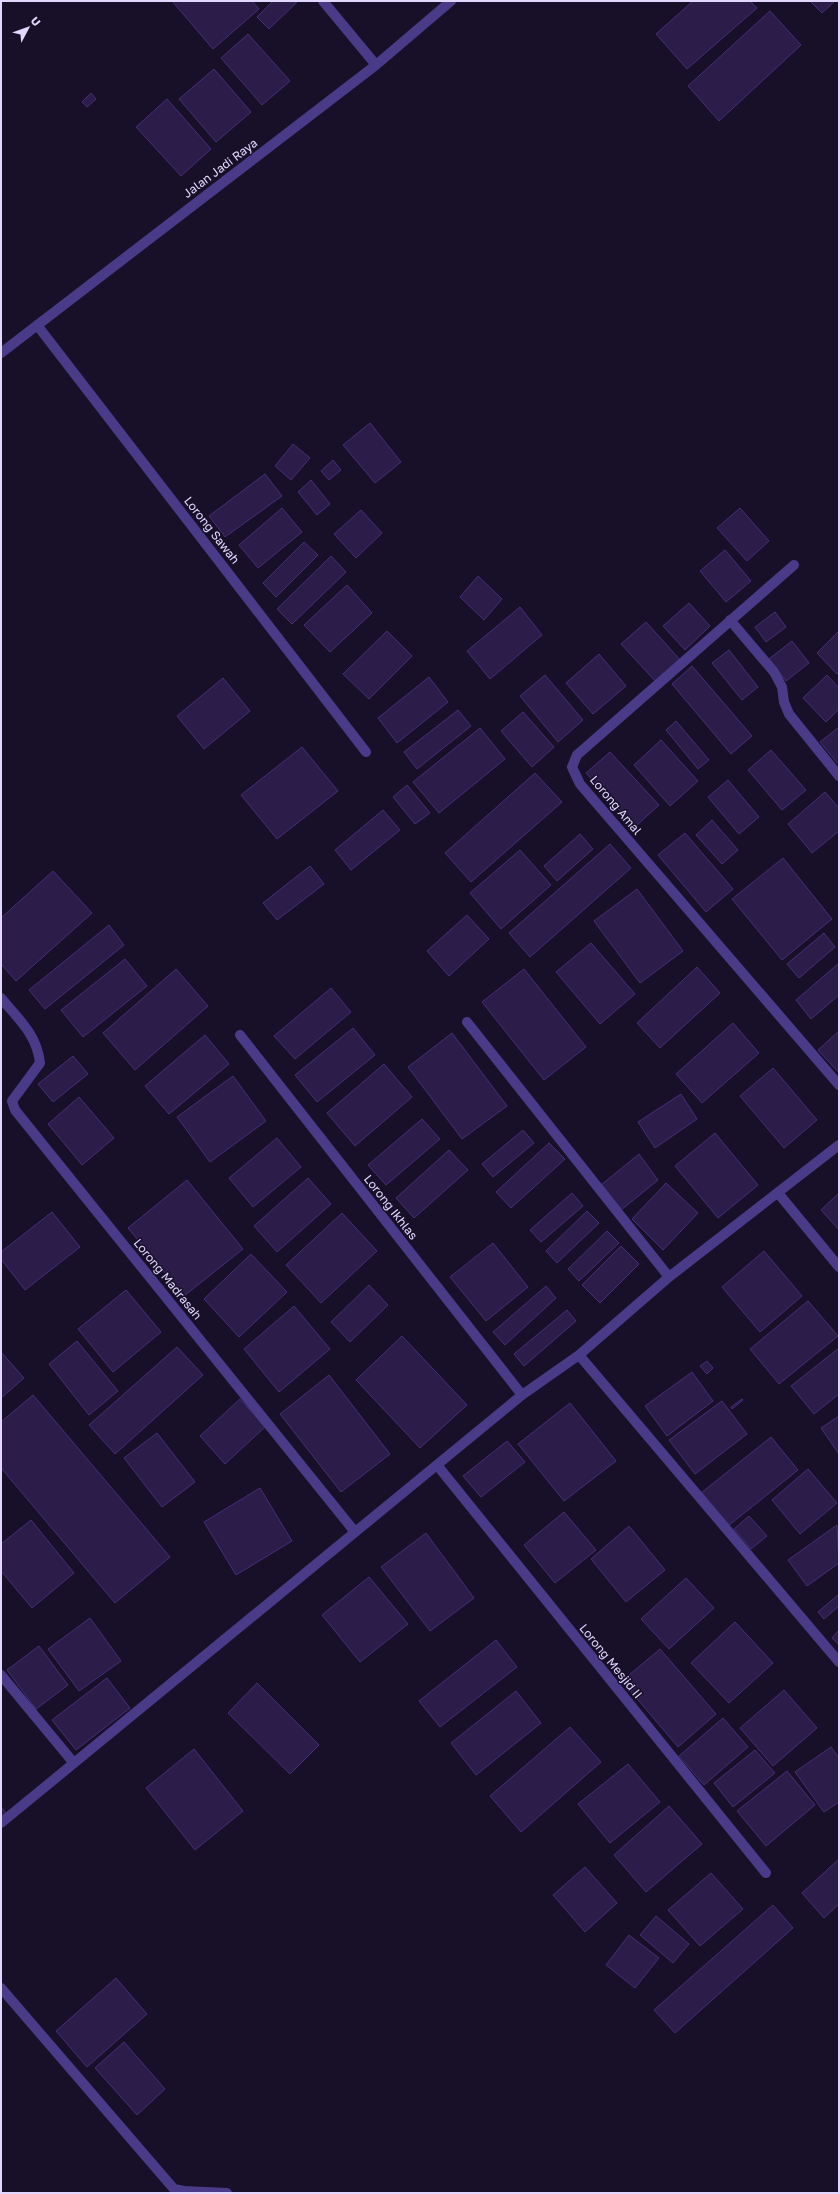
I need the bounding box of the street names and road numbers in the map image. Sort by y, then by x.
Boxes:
street label: Jalan Jadi Raya [180,135,260,201]
street label: Lorong Sawah [181,493,243,567]
street label: Lorong Amal [587,772,645,838]
street label: Lorong Ikhlas [361,1172,421,1242]
street label: Lorong Madrasah [131,1236,205,1322]
street label: Lorong Mesjid II [576,1621,646,1701]

